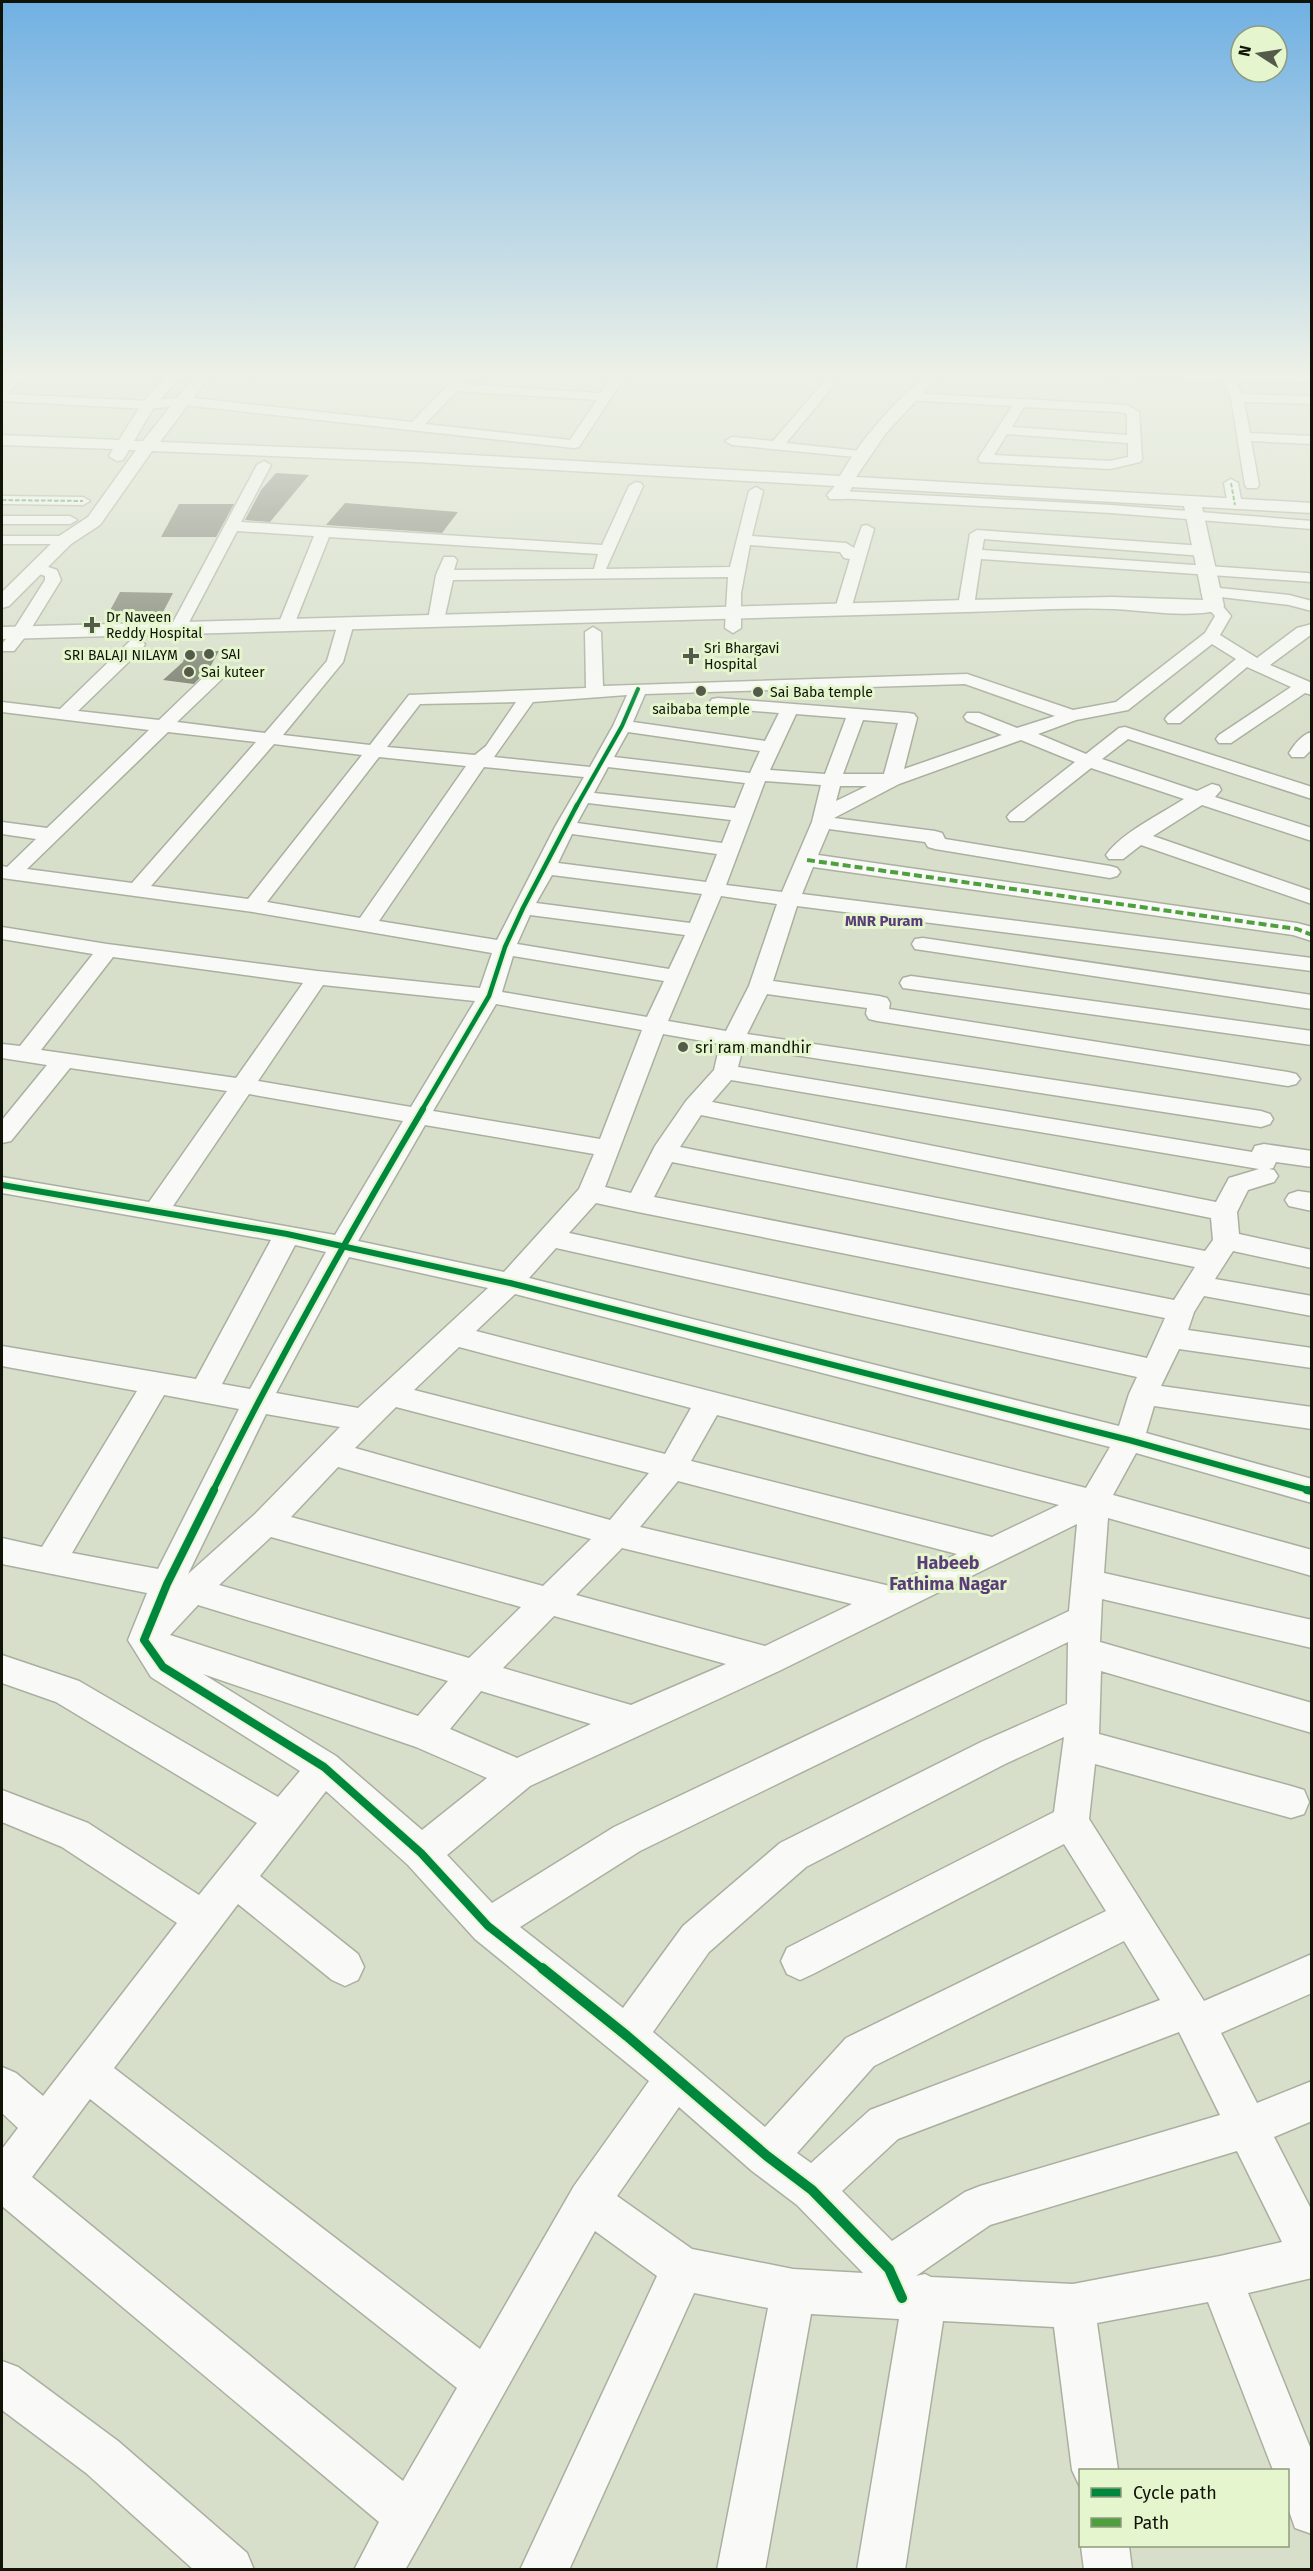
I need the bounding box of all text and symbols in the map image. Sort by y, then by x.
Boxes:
north arrow [1229,24,1289,84]
text: N [1234,44,1255,58]
place label: Dr Naveen Reddy Hospital [106,609,202,642]
marker: Dr Naveen Reddy Hospital [83,616,101,634]
place label: Sri Bhargavi Hospital [704,640,779,673]
place label: SAI [221,646,241,663]
place label: SRI BALAJI NILAYM [64,647,178,664]
marker: SAI [202,647,216,661]
marker: Sri Bhargavi Hospital [682,647,700,665]
marker: SRI BALAJI NILAYM [183,648,197,662]
place label: Sai kuteer [201,664,265,681]
marker: Sai kuteer [182,665,196,679]
marker: saibaba temple [694,684,708,698]
place label: Sai Baba temple [770,684,873,701]
marker: Sai Baba temple [751,685,765,699]
place label: saibaba temple [652,701,750,718]
district label: MNR Puram [845,912,923,930]
place label: sri ram mandhir [695,1038,812,1057]
marker: sri ram mandhir [676,1040,690,1054]
district label: Habeeb Fathima Nagar [889,1552,1008,1595]
legend [1079,2469,1289,2547]
text: Cycle path [1133,2482,1217,2504]
text: Path [1133,2512,1169,2534]

